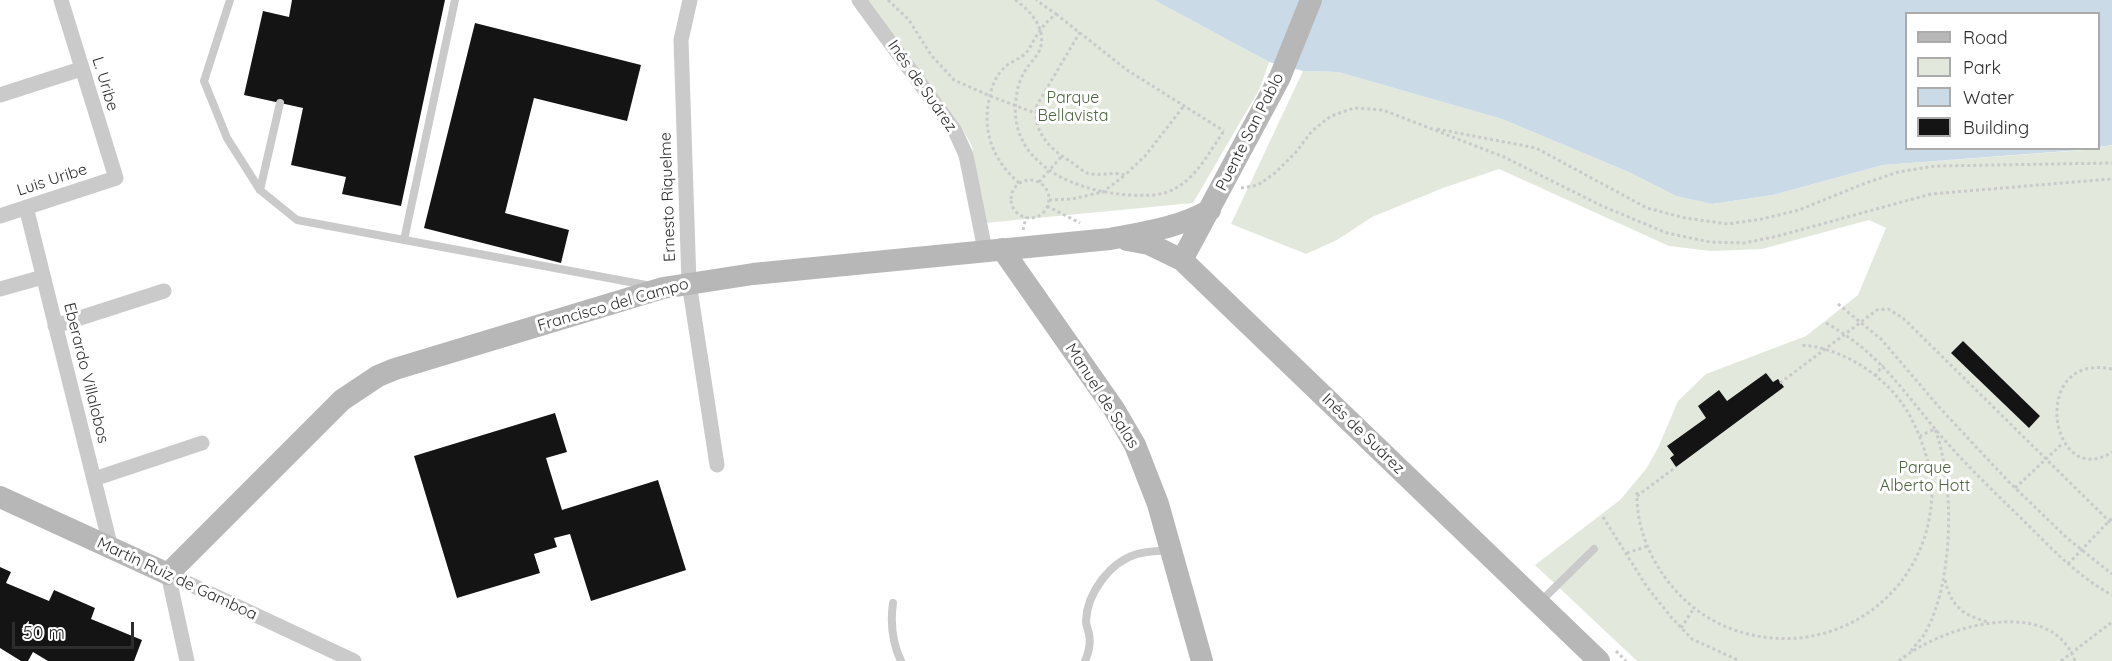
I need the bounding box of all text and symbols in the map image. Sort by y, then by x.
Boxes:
legend [1905,12,2100,150]
text: Road [1963,26,2008,49]
street label: Inés de Suárez [883,36,961,136]
street label: L. Uribe [88,55,122,113]
text: Park [1963,56,2001,79]
street label: Puente San Pablo [1212,70,1288,194]
text: Water [1963,86,2014,109]
park label: Parque Bellavista [1038,88,1108,126]
text: Building [1963,116,2029,139]
street label: Ernesto Riquelme [656,132,680,262]
street label: Luis Uribe [14,160,90,200]
street label: Francisco del Campo [535,274,691,336]
street label: Eberardo Villalobos [59,301,113,445]
street label: Manuel de Salas [1061,340,1143,452]
street label: Inés de Suárez [1318,390,1408,478]
park label: Parque Alberto Hott [1880,458,1970,496]
street label: Martín Ruiz de Gamboa [94,533,260,625]
scale bar [15,610,136,648]
text: 50 m [23,621,65,644]

